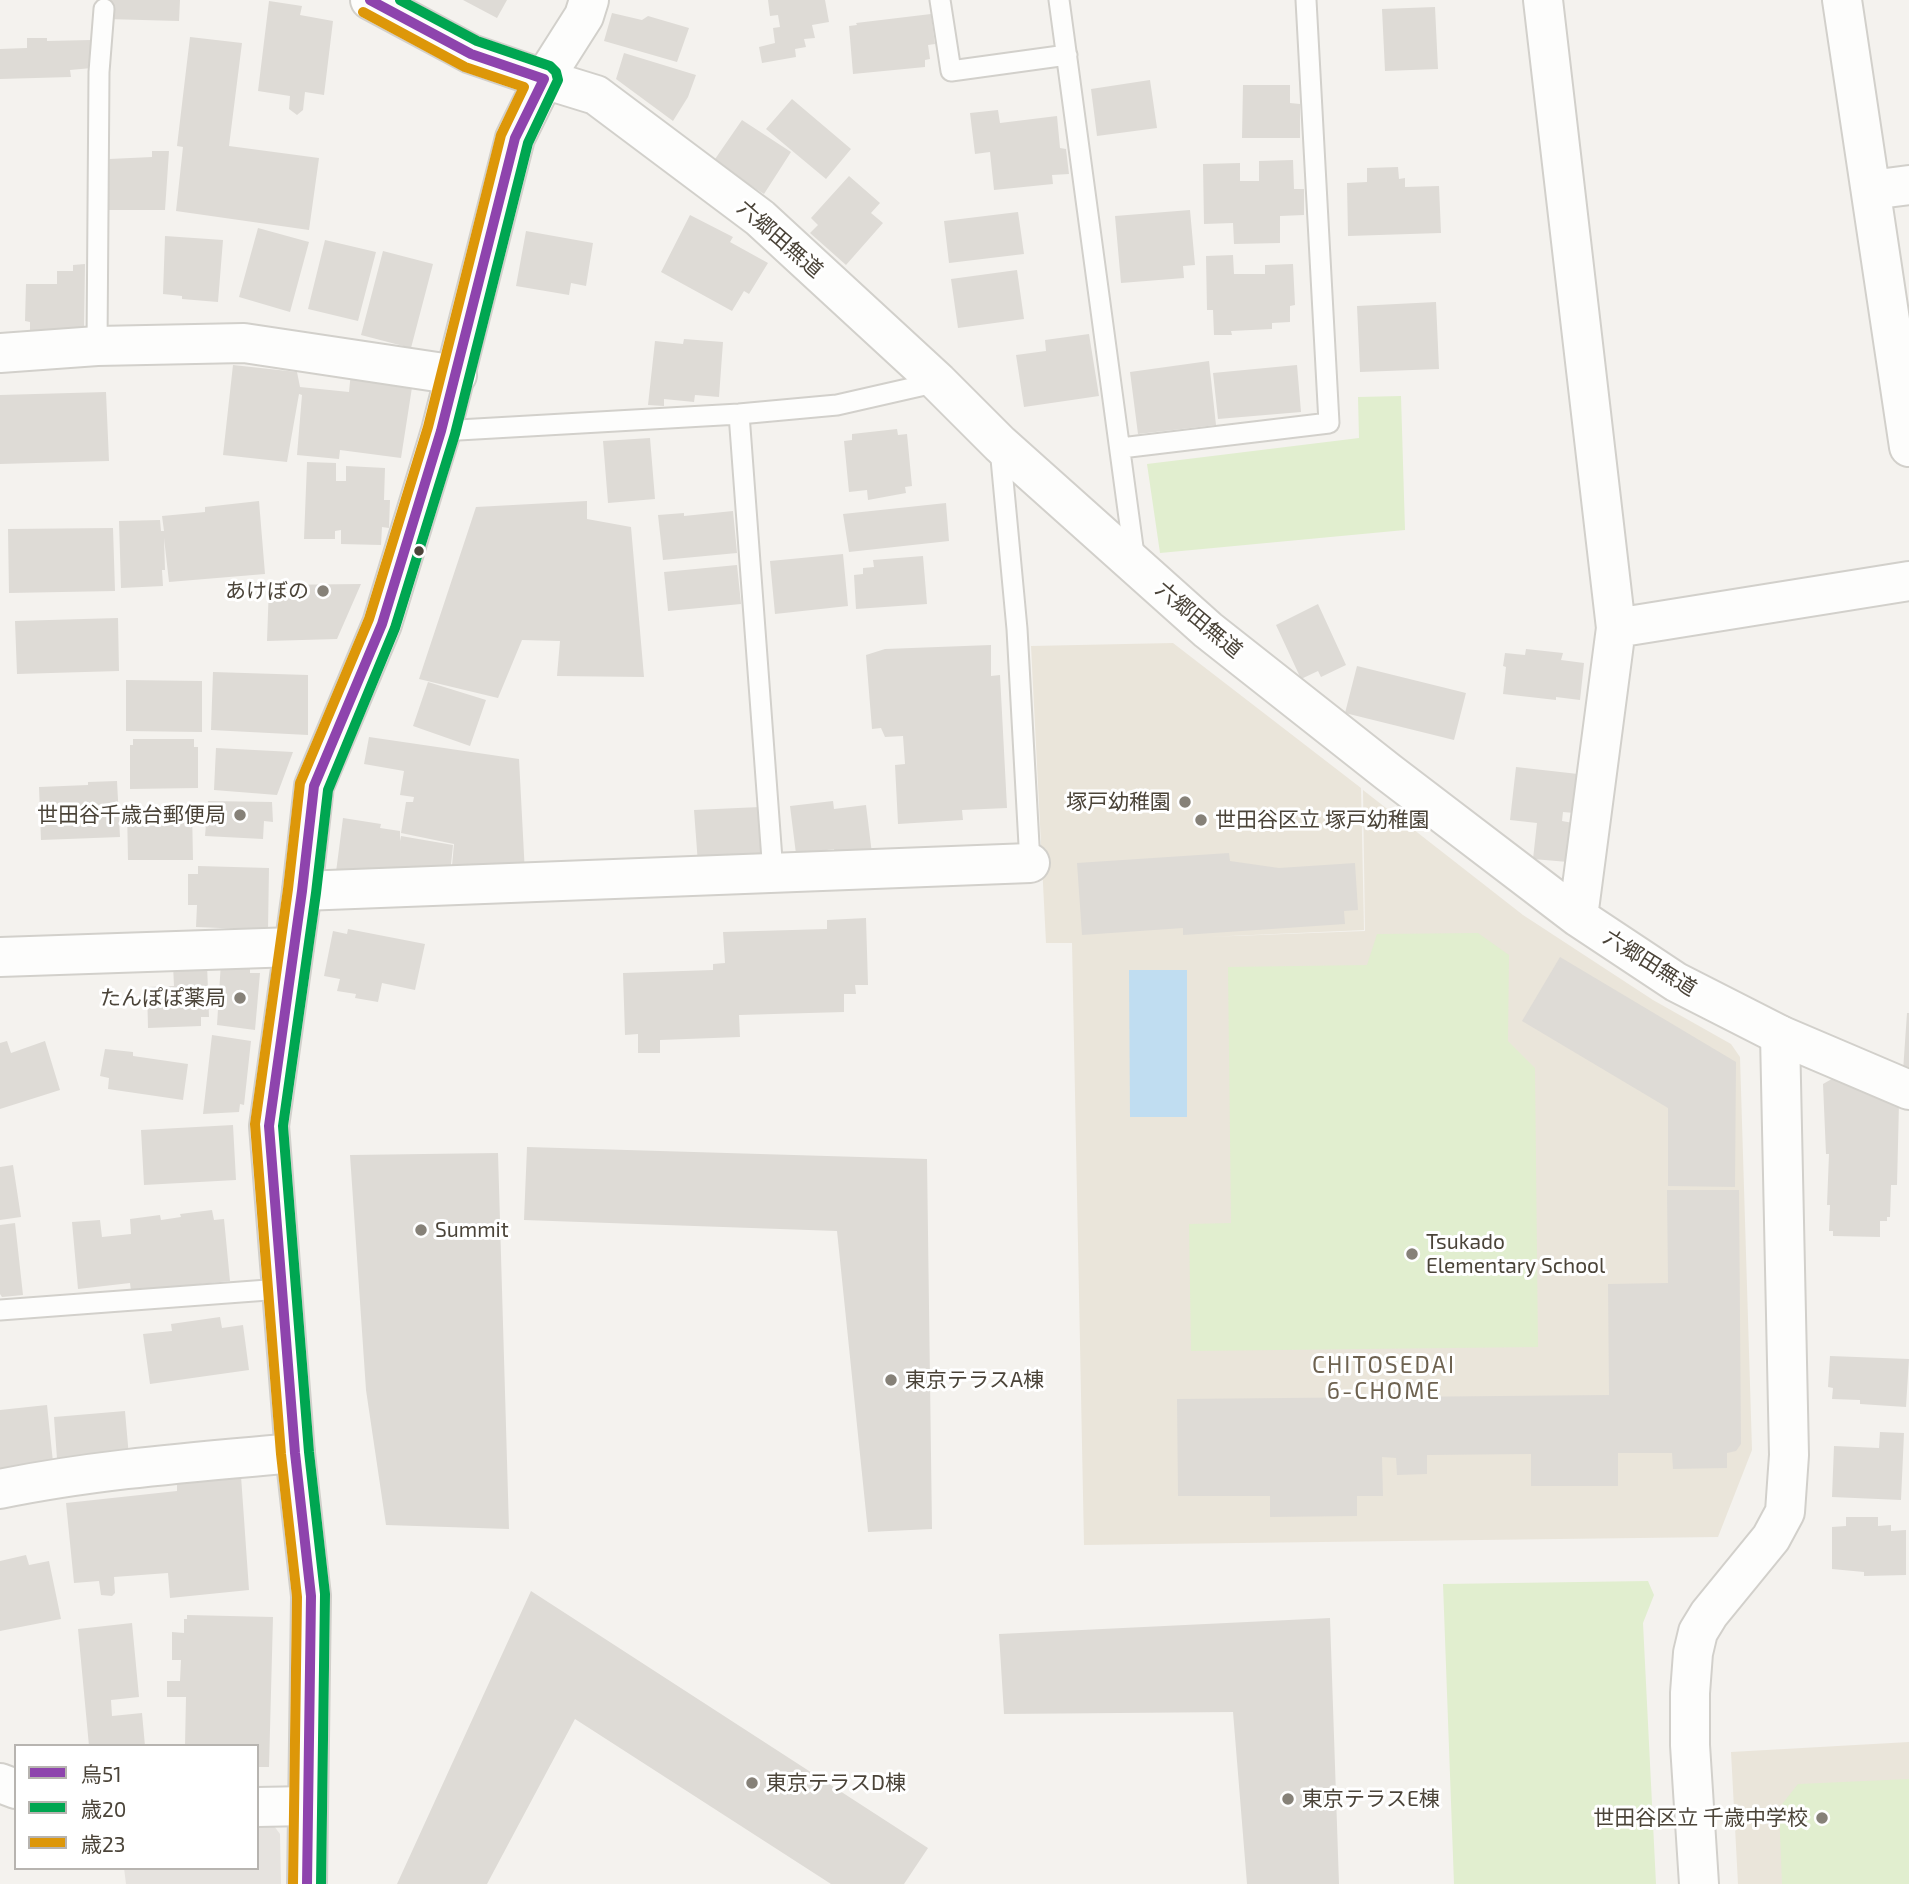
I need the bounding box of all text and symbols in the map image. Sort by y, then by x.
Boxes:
street label: 六郷田無道 [732,195,828,283]
unlabelled marker [412,544,426,558]
street label: 六郷田無道 [1151,577,1247,663]
place label: あけぼの [225,578,309,604]
marker: あけぼの [315,583,331,599]
place label: 塚戸幼稚園 [1066,789,1171,815]
marker: 塚戸幼稚園 [1177,794,1193,810]
place label: 世田谷千歳台郵便局 [37,802,226,828]
marker: 世田谷千歳台郵便局 [232,807,248,823]
place label: 世田谷区立 塚戸幼稚園 [1215,807,1430,833]
marker: 世田谷区立 塚戸幼稚園 [1193,812,1209,828]
street label: 六郷田無道 [1599,924,1701,1002]
place label: たんぽぽ薬局 [100,985,226,1011]
marker: たんぽぽ薬局 [232,990,248,1006]
place label: Summit [435,1217,509,1243]
marker: Summit [413,1222,429,1238]
place label: Tsukado Elementary School [1426,1229,1605,1279]
marker: Tsukado Elementary School [1404,1246,1420,1262]
district label: CHITOSEDAI 6-CHOME [1313,1351,1455,1405]
place label: 東京テラスA棟 [905,1367,1044,1393]
marker: 東京テラスA棟 [883,1372,899,1388]
legend [14,1744,259,1870]
text: 烏51 [81,1761,122,1786]
place label: 東京テラスD棟 [766,1770,906,1796]
marker: 東京テラスD棟 [744,1775,760,1791]
place label: 東京テラスE棟 [1302,1786,1440,1812]
marker: 東京テラスE棟 [1280,1791,1296,1807]
text: 歳20 [81,1796,126,1821]
place label: 世田谷区立 千歳中学校 [1593,1805,1808,1831]
marker: 世田谷区立 千歳中学校 [1814,1810,1830,1826]
text: 歳23 [81,1831,125,1856]

